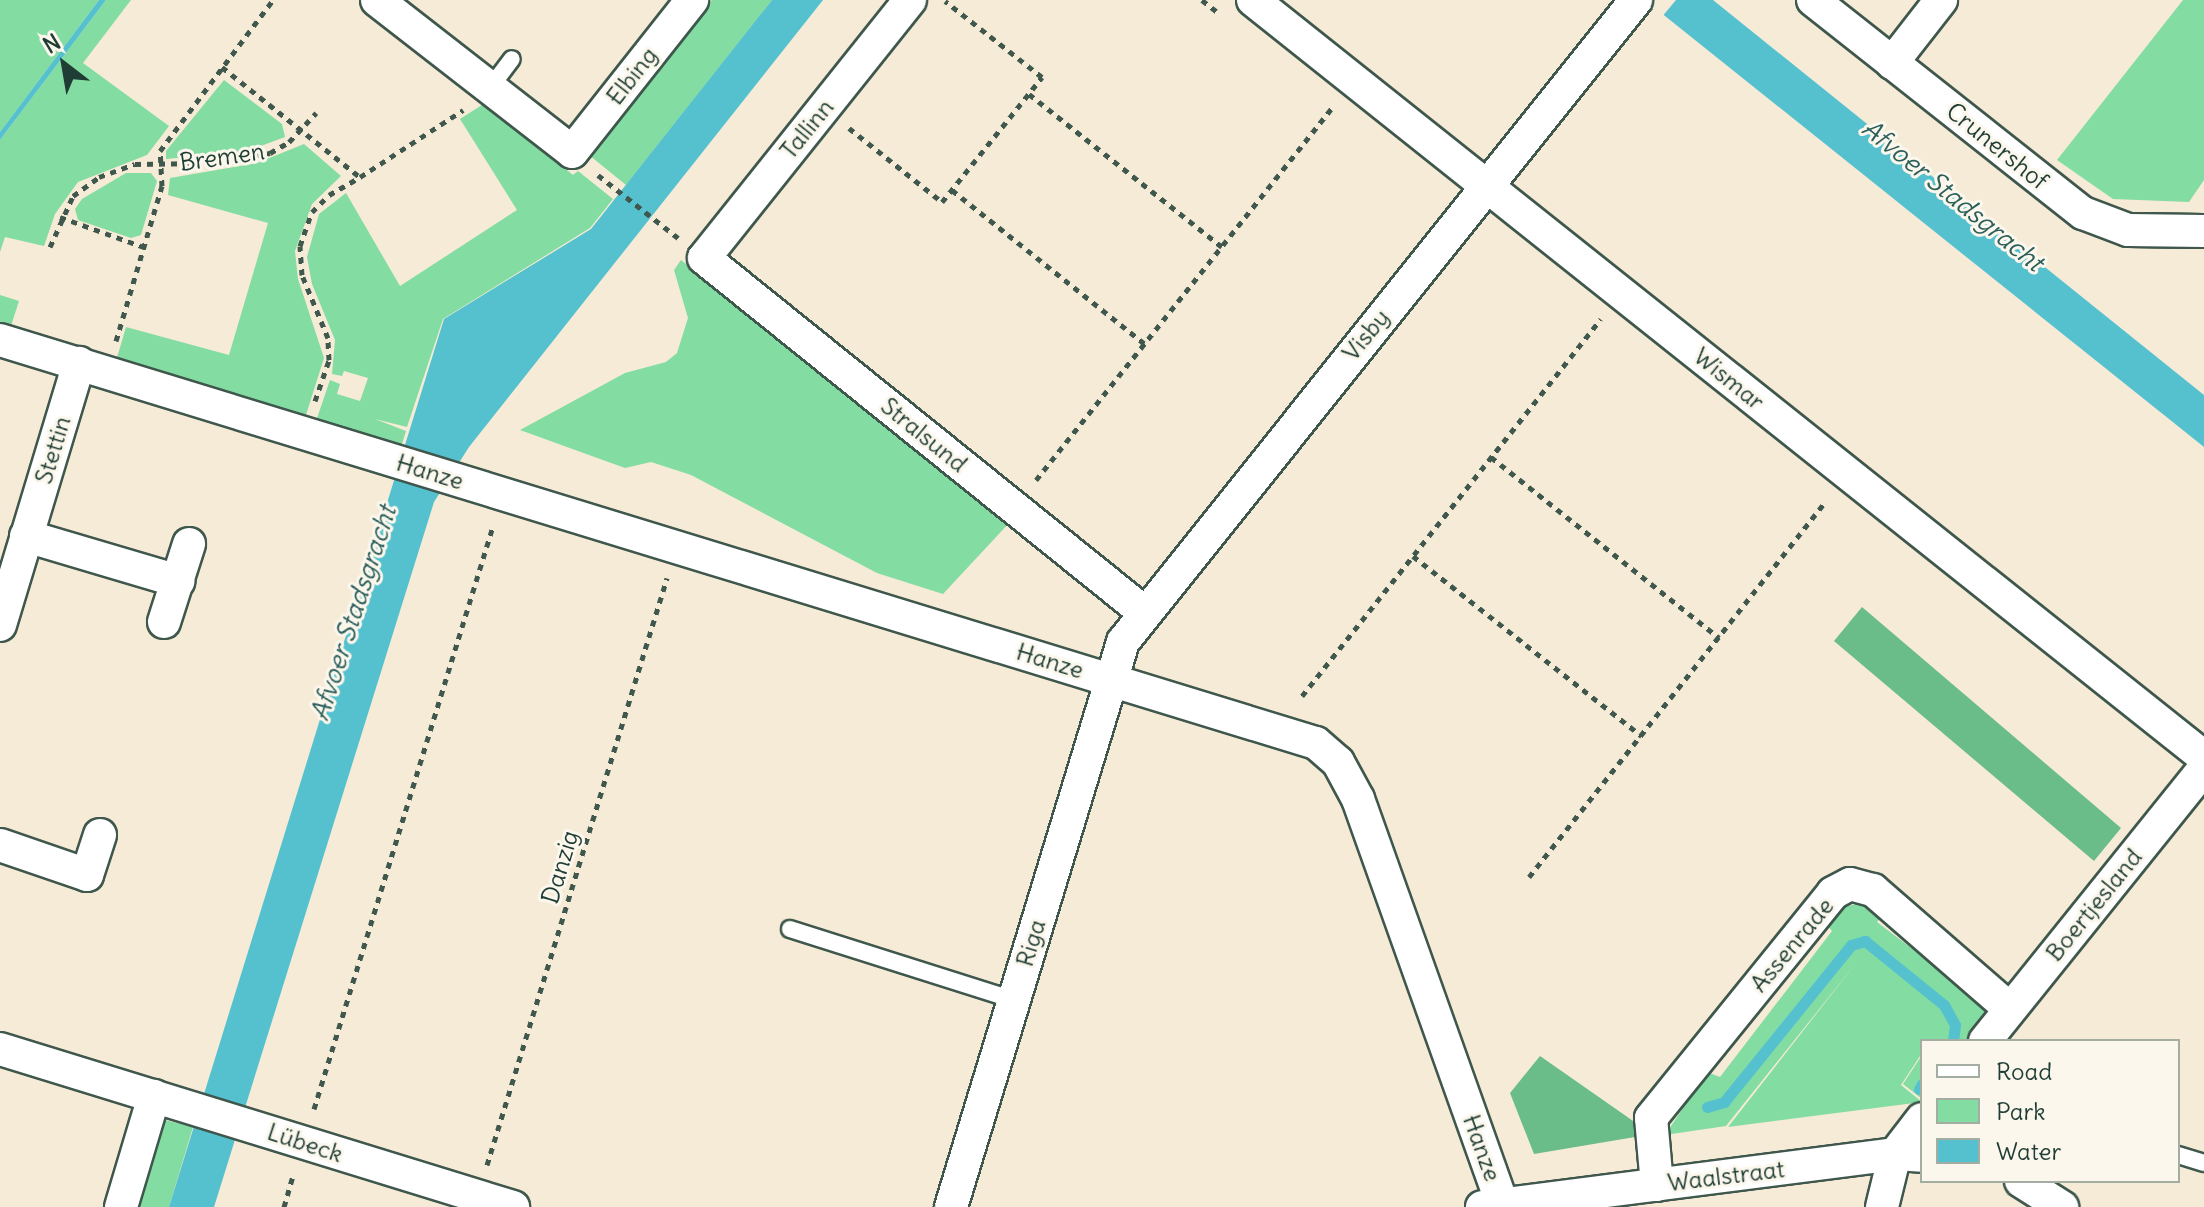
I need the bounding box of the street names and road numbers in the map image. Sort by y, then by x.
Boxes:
street label: Elbing [601,41,663,111]
street label: Tallinn [774,93,840,165]
street label: Crunershof [1941,96,2053,196]
street label: Bremen [178,137,266,177]
street label: Visby [1337,303,1395,367]
street label: Wismar [1688,342,1770,416]
street label: Stralsund [875,392,973,478]
street label: Stettin [29,413,77,487]
street label: Hanze [393,448,467,496]
street label: Hanze [1013,637,1087,685]
street label: Danzig [535,827,585,907]
street label: Boertjesland [2040,843,2148,967]
street label: Assenrade [1744,892,1840,998]
street label: Riga [1010,916,1052,970]
street label: Hanze [1457,1111,1507,1185]
street label: Lübeck [264,1117,346,1169]
street label: Waalstraat [1666,1155,1786,1197]

